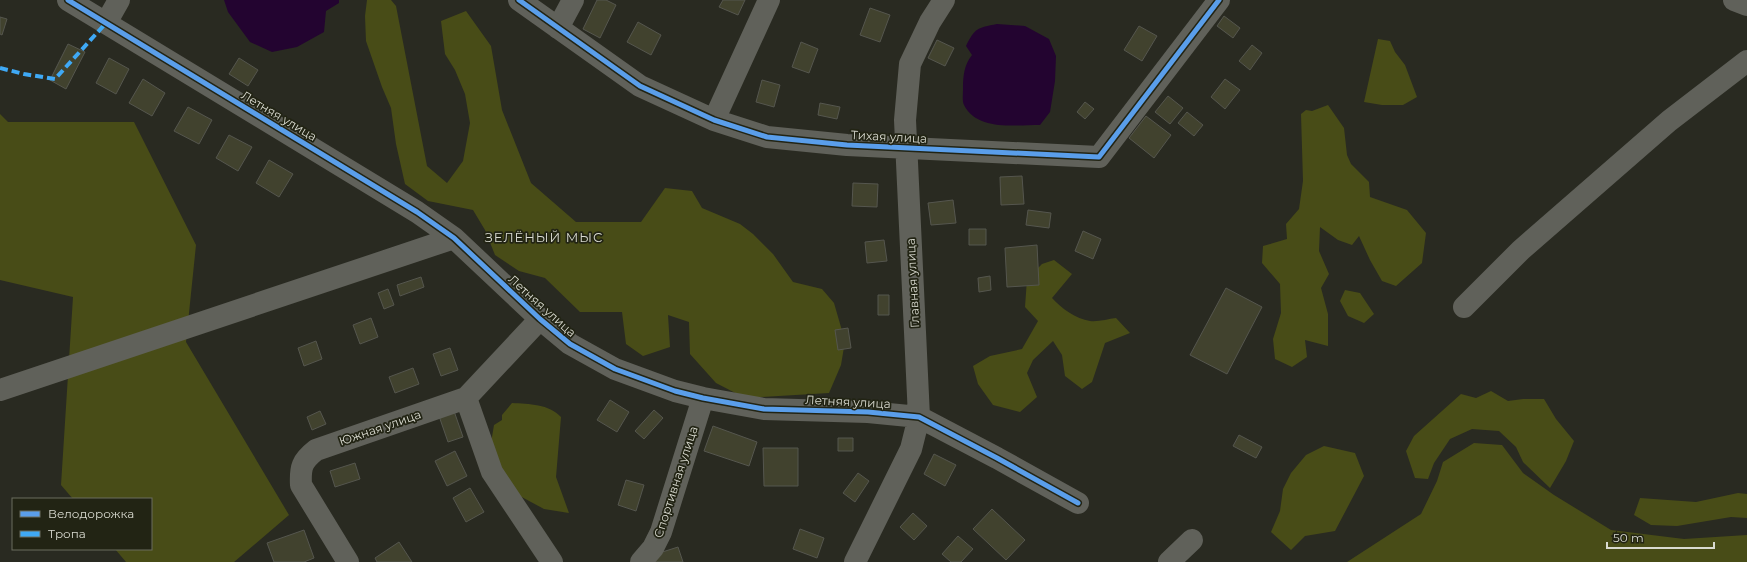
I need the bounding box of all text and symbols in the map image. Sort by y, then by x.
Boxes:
street label: Летняя улица [239,87,320,144]
street label: Тихая улица [851,127,927,146]
district label: ЗЕЛЁНЫЙ МЫС [485,229,603,245]
street label: Главная улица [903,238,922,328]
street label: Летняя улица [506,271,579,340]
street label: Летняя улица [805,392,891,411]
street label: Южная улица [337,406,423,449]
street label: Спортивная улица [650,424,701,540]
legend [12,498,152,550]
text: Велодорожка [48,506,134,521]
scale bar [1607,524,1714,550]
text: Тропа [48,526,86,541]
text: 50 m [1613,530,1644,545]

